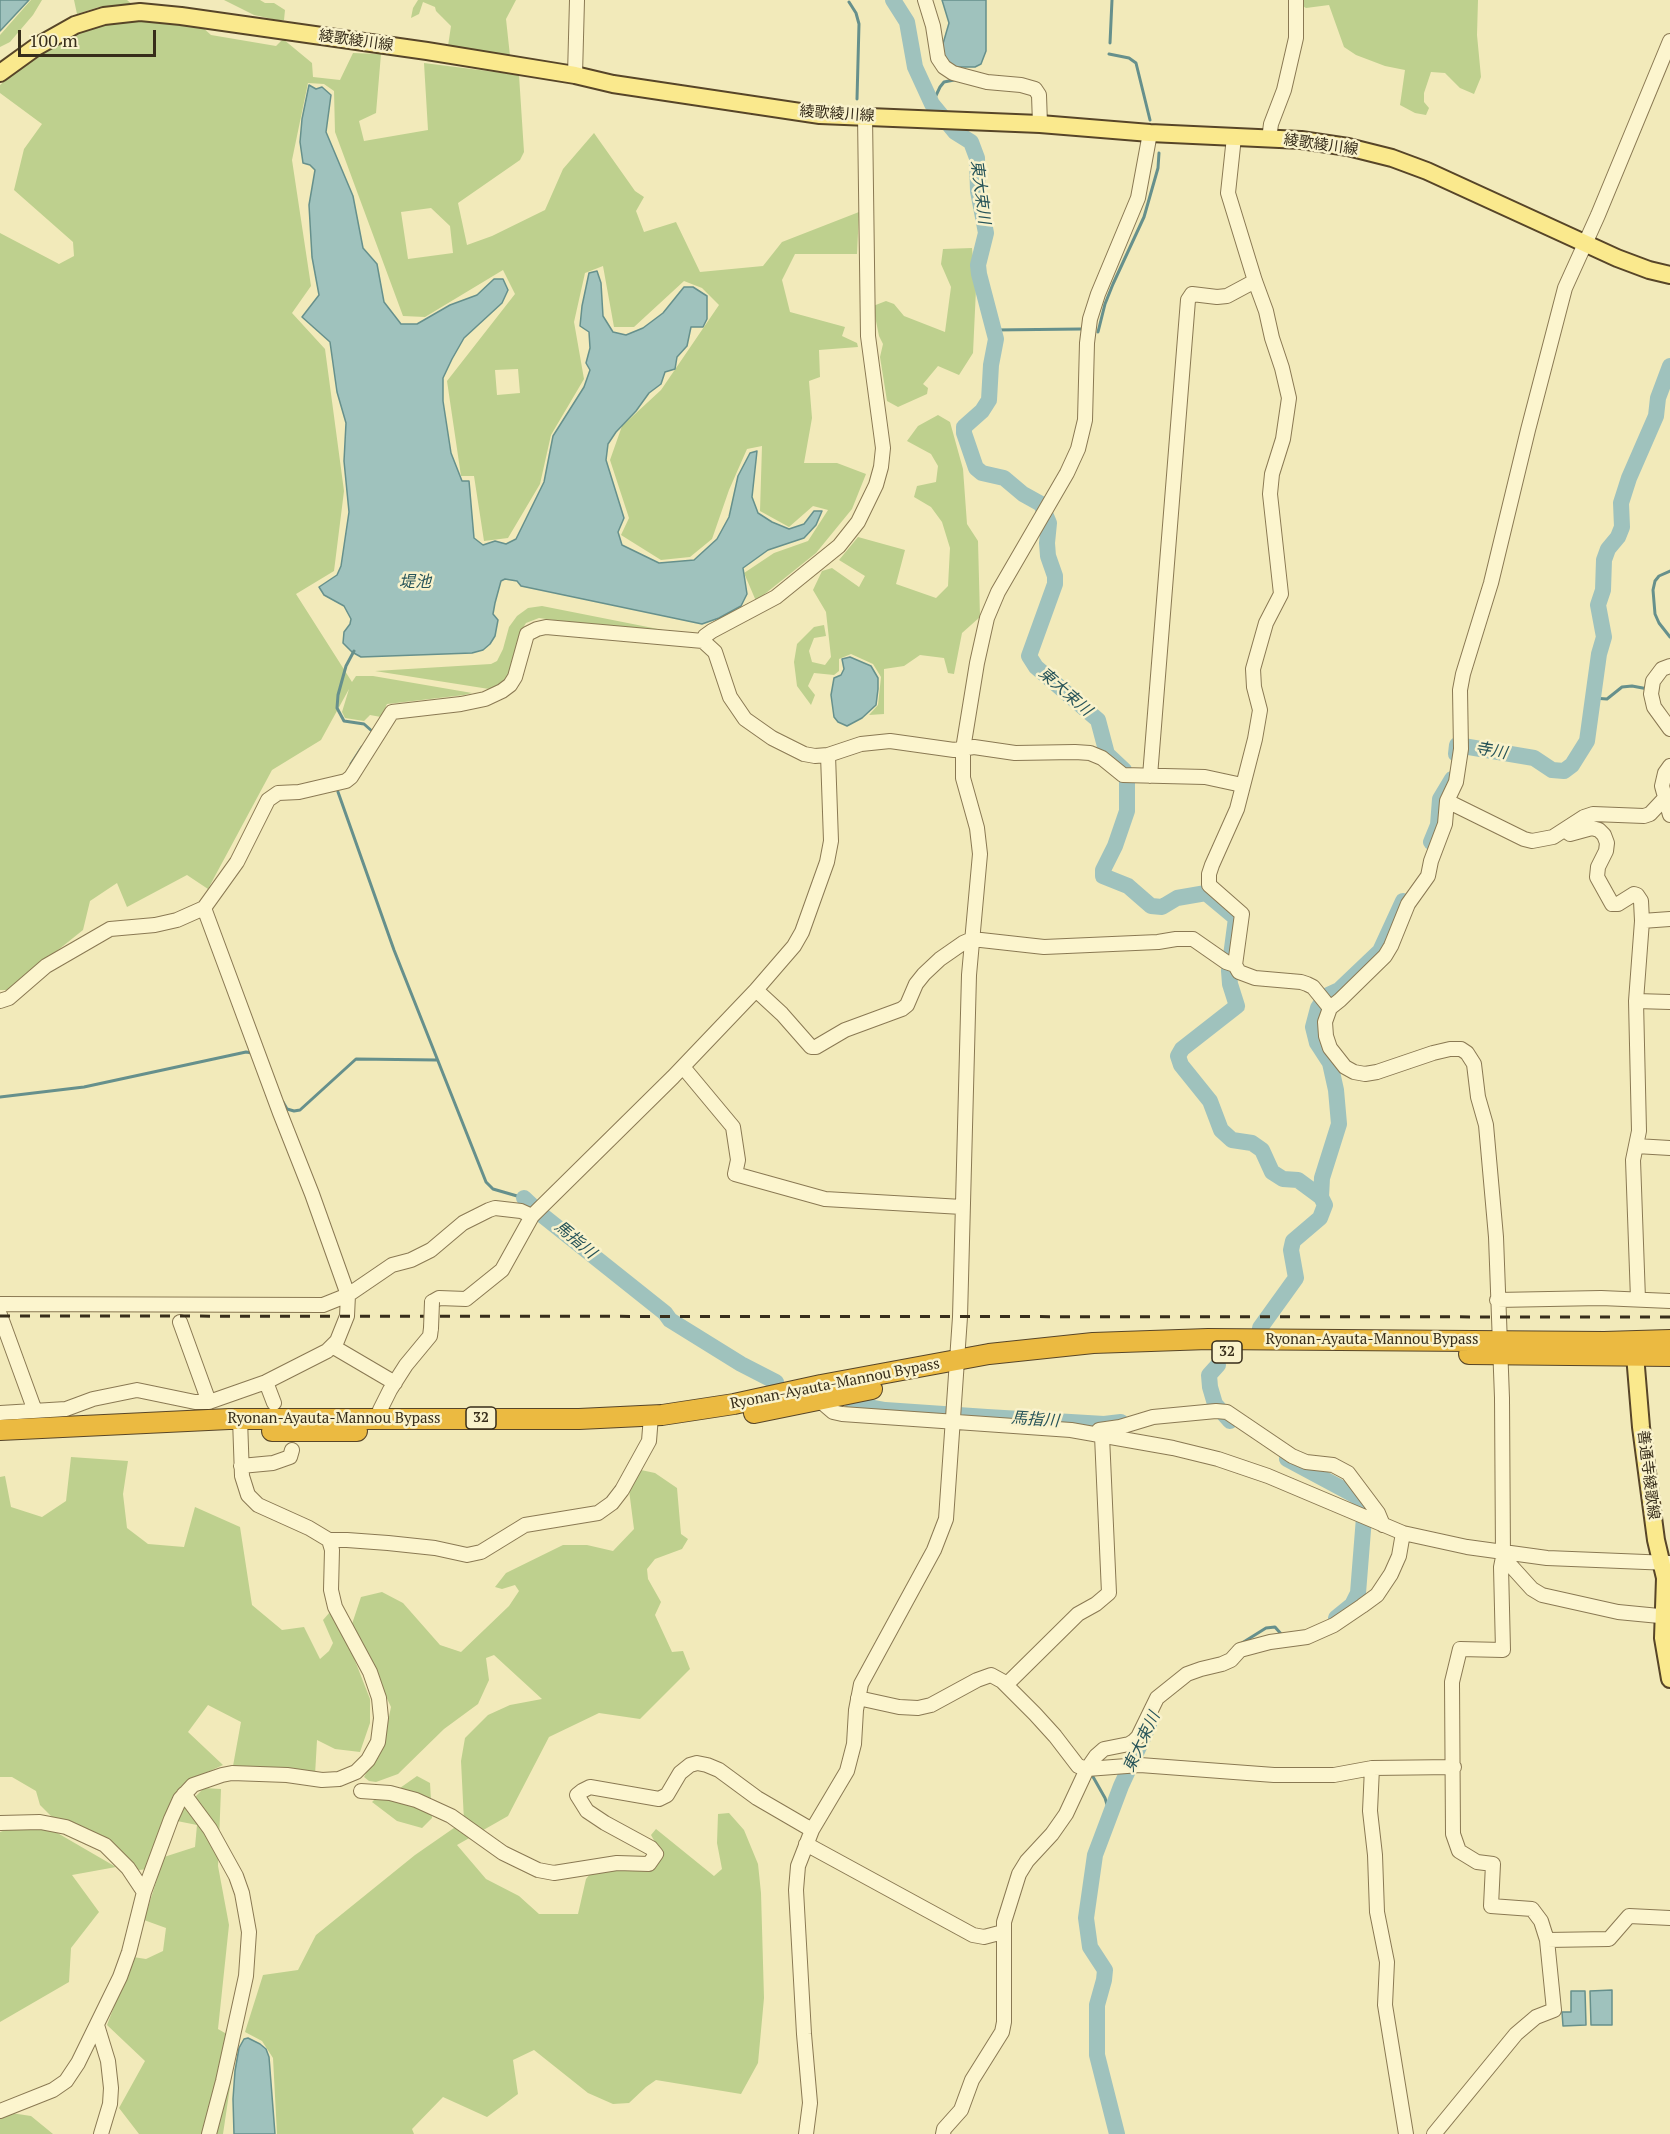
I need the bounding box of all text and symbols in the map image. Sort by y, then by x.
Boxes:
scale bar [21,18,159,56]
street label: 綾歌綾川線 [318,27,394,55]
text: 100 m [29,28,78,52]
street label: 綾歌綾川線 [799,102,875,126]
street label: 綾歌綾川線 [1283,131,1359,159]
water label: 東大束川 [967,159,993,225]
water label: 堤池 [399,572,431,592]
water label: 東大束川 [1035,664,1095,720]
water label: 寺川 [1474,739,1508,763]
water label: 馬指川 [550,1217,600,1263]
street label: Ryonan-Ayauta-Mannou Bypass [1265,1331,1479,1349]
road number: 32 [1212,1341,1242,1363]
street label: Ryonan-Ayauta-Mannou Bypass [729,1355,941,1413]
road number: 32 [466,1407,496,1429]
water label: 馬指川 [1010,1409,1060,1431]
street label: Ryonan-Ayauta-Mannou Bypass [227,1410,441,1428]
street label: 善通寺綾歌線 [1634,1429,1662,1521]
water label: 東大束川 [1120,1709,1164,1775]

